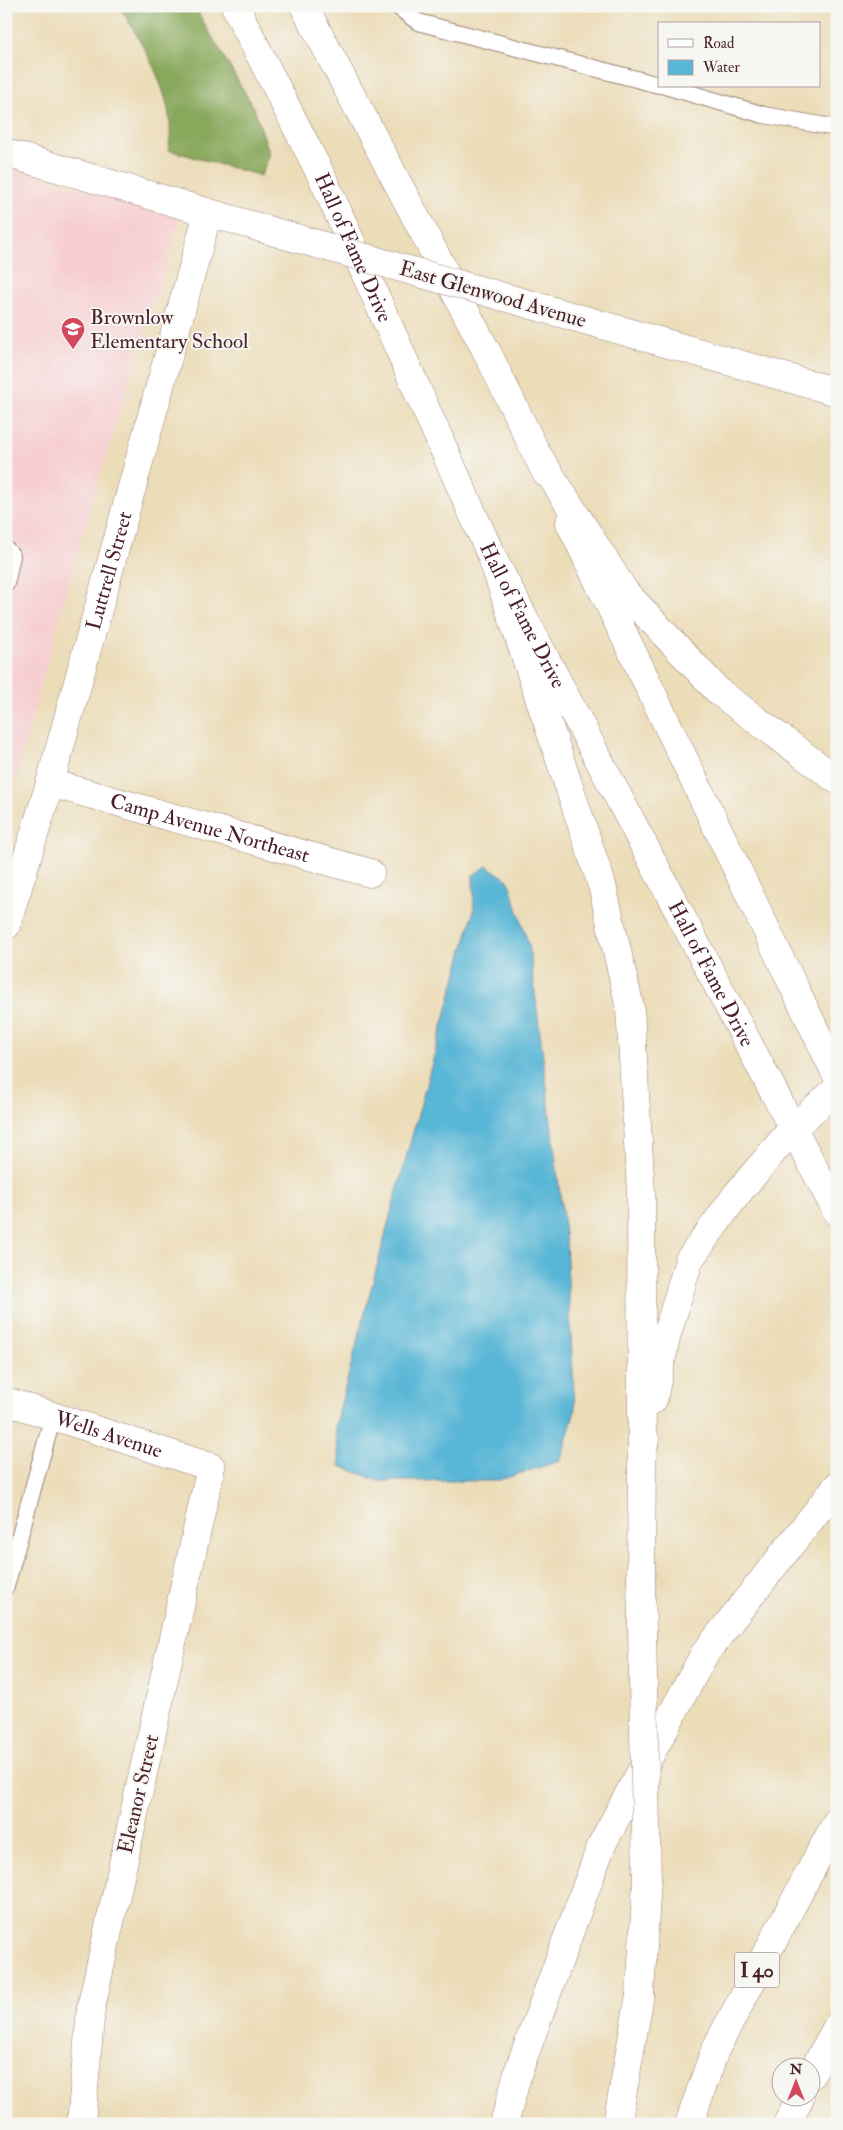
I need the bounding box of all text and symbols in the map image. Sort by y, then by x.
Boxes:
legend [658,22,820,88]
text: Road [703,34,735,53]
text: Water [702,58,740,77]
street label: Hall of Fame Drive [308,168,398,327]
street label: East Glenwood Avenue [396,255,590,334]
place label: Brownlow Elementary School [90,304,249,355]
school or university icon: Brownlow Elementary School [60,316,86,350]
street label: Luttrell Street [80,508,139,633]
street label: Hall of Fame Drive [473,538,572,693]
street label: Camp Avenue Northeast [107,788,313,869]
street label: Hall of Fame Drive [661,896,761,1052]
street label: Wells Avenue [50,1404,166,1465]
street label: Eleanor Street [112,1732,165,1856]
road number: I 40 [734,1952,780,1988]
north arrow [770,2058,820,2108]
text: N [789,2061,803,2078]

